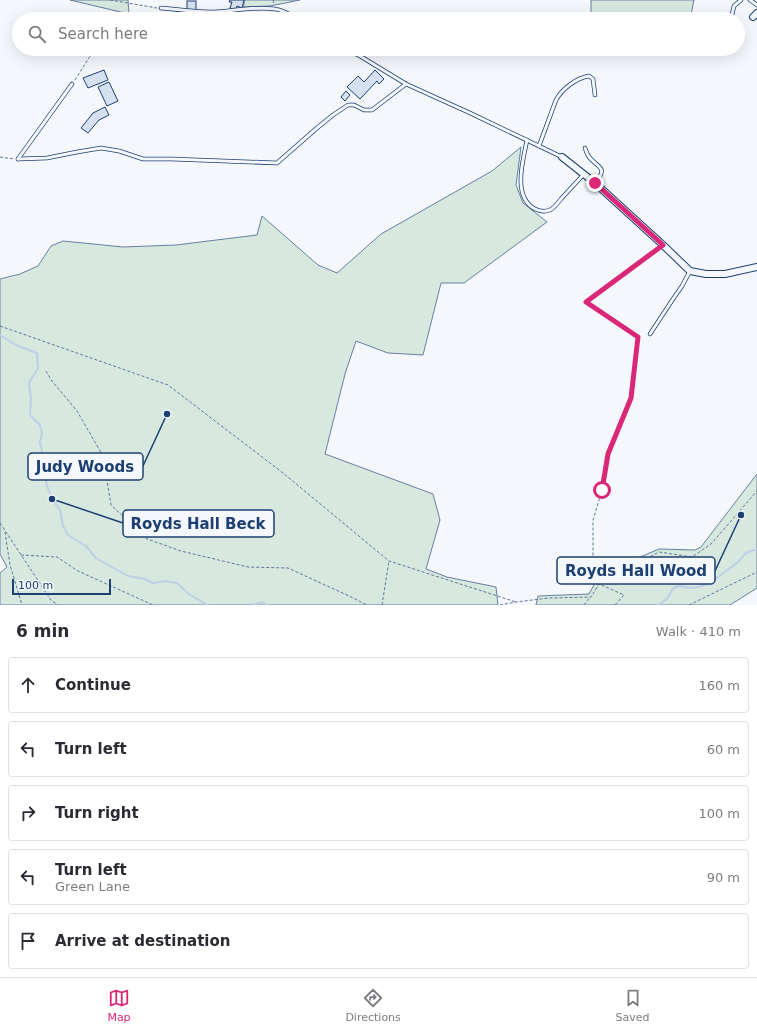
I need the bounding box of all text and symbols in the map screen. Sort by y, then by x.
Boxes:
search box [12,12,745,56]
icon: search [26,23,48,45]
text: Search here [58,25,148,43]
route end [586,174,604,192]
callout: Judy Woods [28,453,143,480]
text: Judy Woods [35,458,134,476]
route start [593,481,611,499]
callout: Royds Hall Beck [123,510,274,537]
text: Royds Hall Beck [130,515,267,533]
callout: Royds Hall Wood [557,557,715,584]
text: Royds Hall Wood [565,562,707,580]
scale bar [12,577,111,596]
text: 100 m [18,579,53,592]
text: 6 min [16,621,69,641]
text: Walk · 410 m [656,624,741,639]
icon: ahead [17,674,39,696]
text: Continue [55,676,131,694]
text: 160 m [698,678,740,693]
icon: left [17,738,39,760]
text: Turn left [55,740,127,758]
text: 60 m [707,742,740,757]
icon: right [17,802,39,824]
text: Turn right [55,804,139,822]
text: 100 m [698,806,740,821]
text: Turn left [55,861,127,879]
icon: left [17,866,39,888]
text: 90 m [707,870,740,885]
text: Green Lane [55,879,130,894]
icon: arrive [17,930,39,952]
text: Arrive at destination [55,932,230,950]
tab: Map [107,987,131,1024]
tab: Directions [345,987,401,1024]
tab: Saved [616,987,650,1024]

